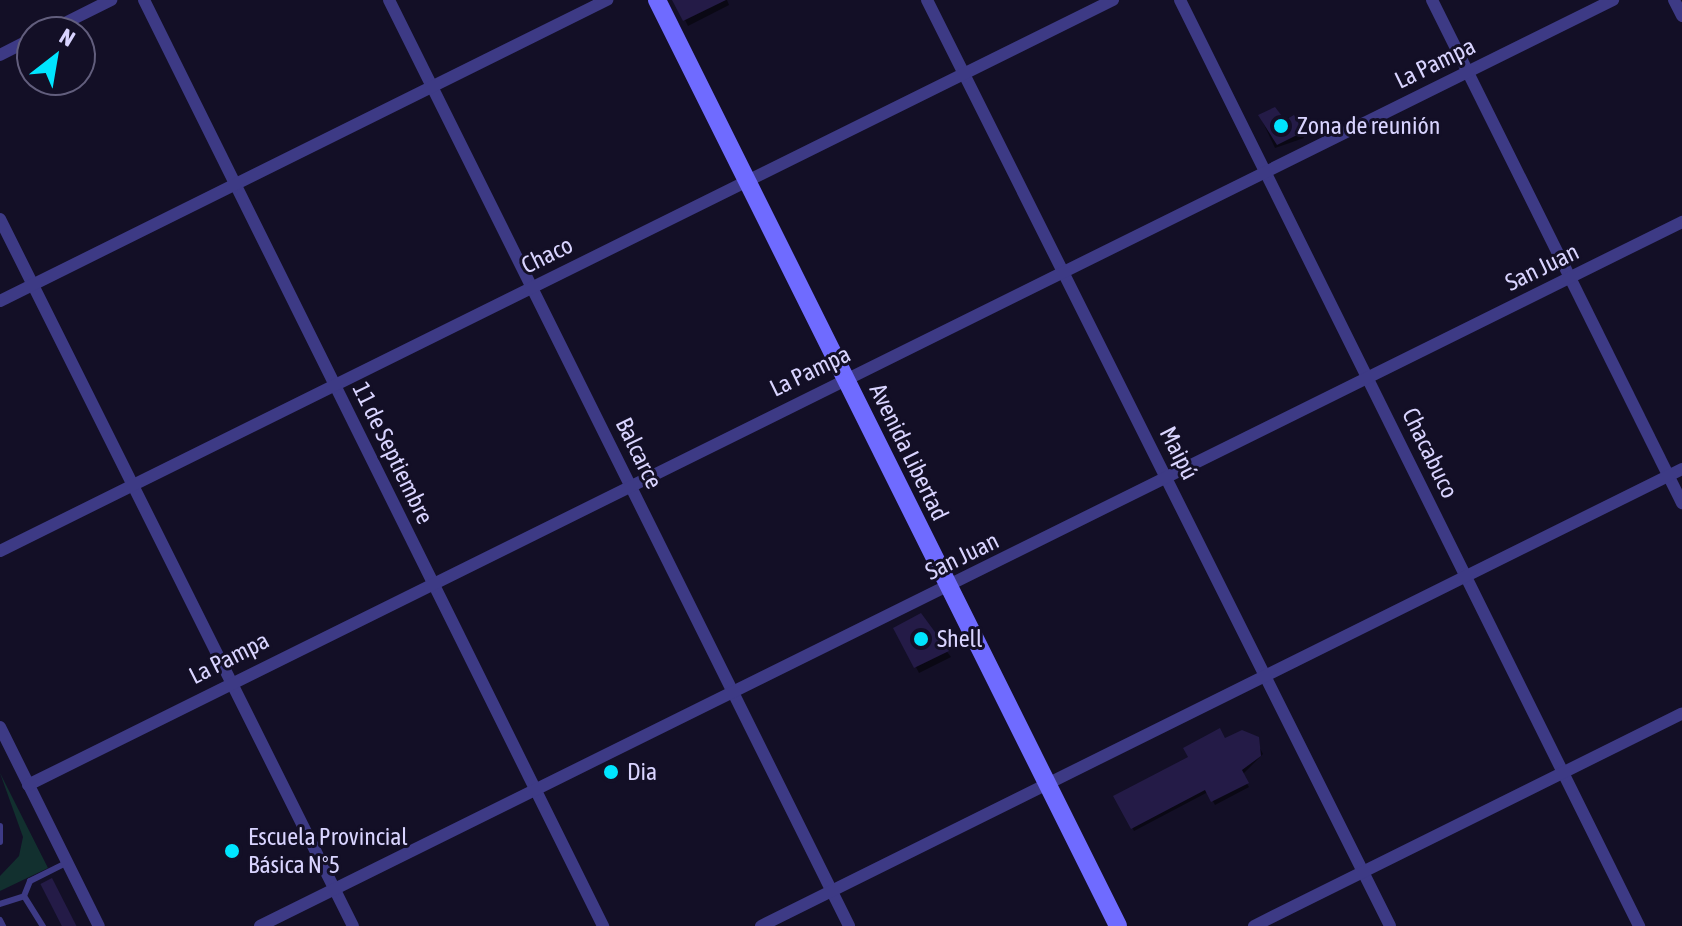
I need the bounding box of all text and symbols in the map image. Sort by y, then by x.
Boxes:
north arrow [16,16,96,96]
text: N [55,23,80,52]
street label: La Pampa [1390,31,1480,95]
place label: Zona de reunión [1297,112,1440,140]
marker: Zona de reunión [1272,117,1290,135]
street label: Chaco [517,230,577,280]
street label: San Juan [1501,237,1583,297]
street label: La Pampa [765,339,855,403]
street label: 11 de Septiembre [346,378,440,528]
street label: Avenida Libertad [863,379,955,525]
street label: Chacabuco [1396,403,1464,503]
street label: Balcarce [609,413,669,493]
street label: Maipú [1154,422,1204,484]
street label: San Juan [921,526,1003,586]
place label: Shell [937,625,982,653]
street label: La Pampa [184,626,274,690]
marker: Shell [912,630,930,648]
place label: Dia [627,758,657,786]
marker: Dia [602,763,620,781]
place label: Escuela Provincial Básica N°5 [248,823,408,879]
marker: Escuela Provincial Básica N°5 [223,842,241,860]

